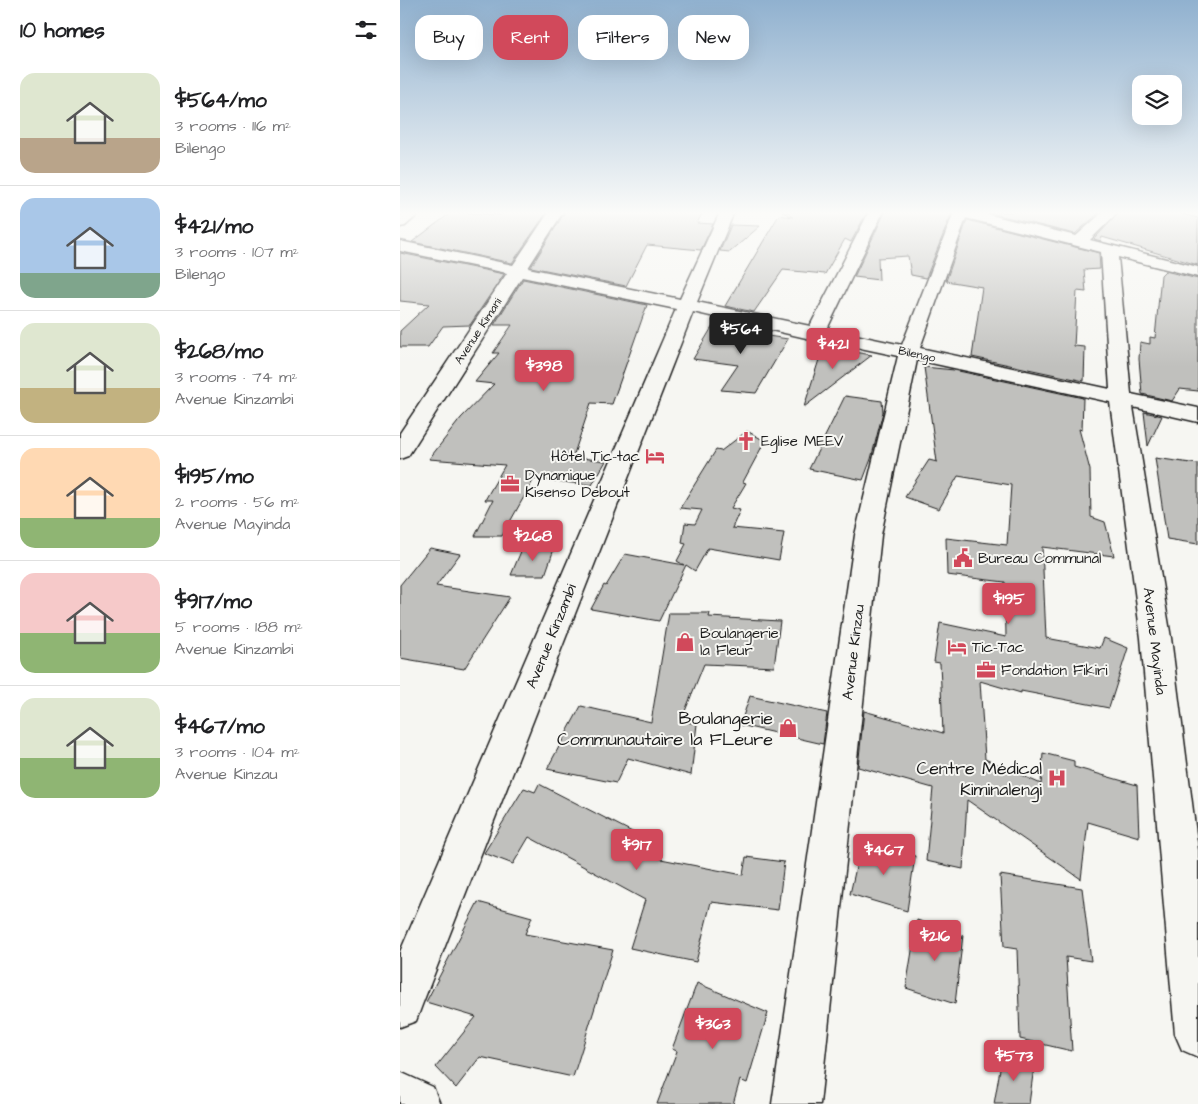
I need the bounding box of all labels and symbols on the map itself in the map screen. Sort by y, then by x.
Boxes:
street label: Avenue Kimani [451,295,506,368]
pin: $564 [711,312,771,355]
pin: $421 [803,328,863,370]
street label: Bilengo [896,342,937,368]
pin: $398 [514,350,574,392]
church icon: Eglise MEEV [735,430,757,452]
place label: Eglise MEEV [761,431,844,453]
hotel icon: Hôtel Tic-tac [644,445,666,467]
place label: Hôtel Tic-tac [551,446,640,467]
place label: Dynamique Kisenso Debout [525,465,630,503]
office icon: Dynamique Kisenso Debout [499,473,521,495]
pin: $268 [503,520,563,562]
public building icon: Bureau Communal [952,547,974,569]
place label: Bureau Communal [978,548,1101,569]
street label: Avenue Kinzambi [521,580,582,692]
pin: $195 [979,582,1039,625]
street label: Avenue Mayinda [1137,586,1172,696]
street label: Avenue Kinzau [837,603,870,701]
place label: Boulangerie la Fleur [700,623,779,661]
shop icon: Boulangerie la Fleur [674,631,696,653]
hotel icon: Tic-Tac [946,636,968,658]
place label: Tic-Tac [972,637,1025,658]
office icon: Fondation Fikiri [975,659,997,681]
place label: Fondation Fikiri [1001,660,1108,681]
place label: Boulangerie Communautaire la FLeure [557,706,773,752]
shop icon: Boulangerie Communautaire la FLeure [777,717,799,739]
place label: Centre Médical Kiminalengi [916,756,1042,803]
hospital icon: Centre Médical Kiminalengi [1046,767,1068,789]
pin: $917 [607,828,667,871]
pin: $467 [854,834,914,876]
pin: $216 [905,920,965,962]
pin: $363 [683,1008,743,1050]
pin: $573 [984,1040,1044,1082]

